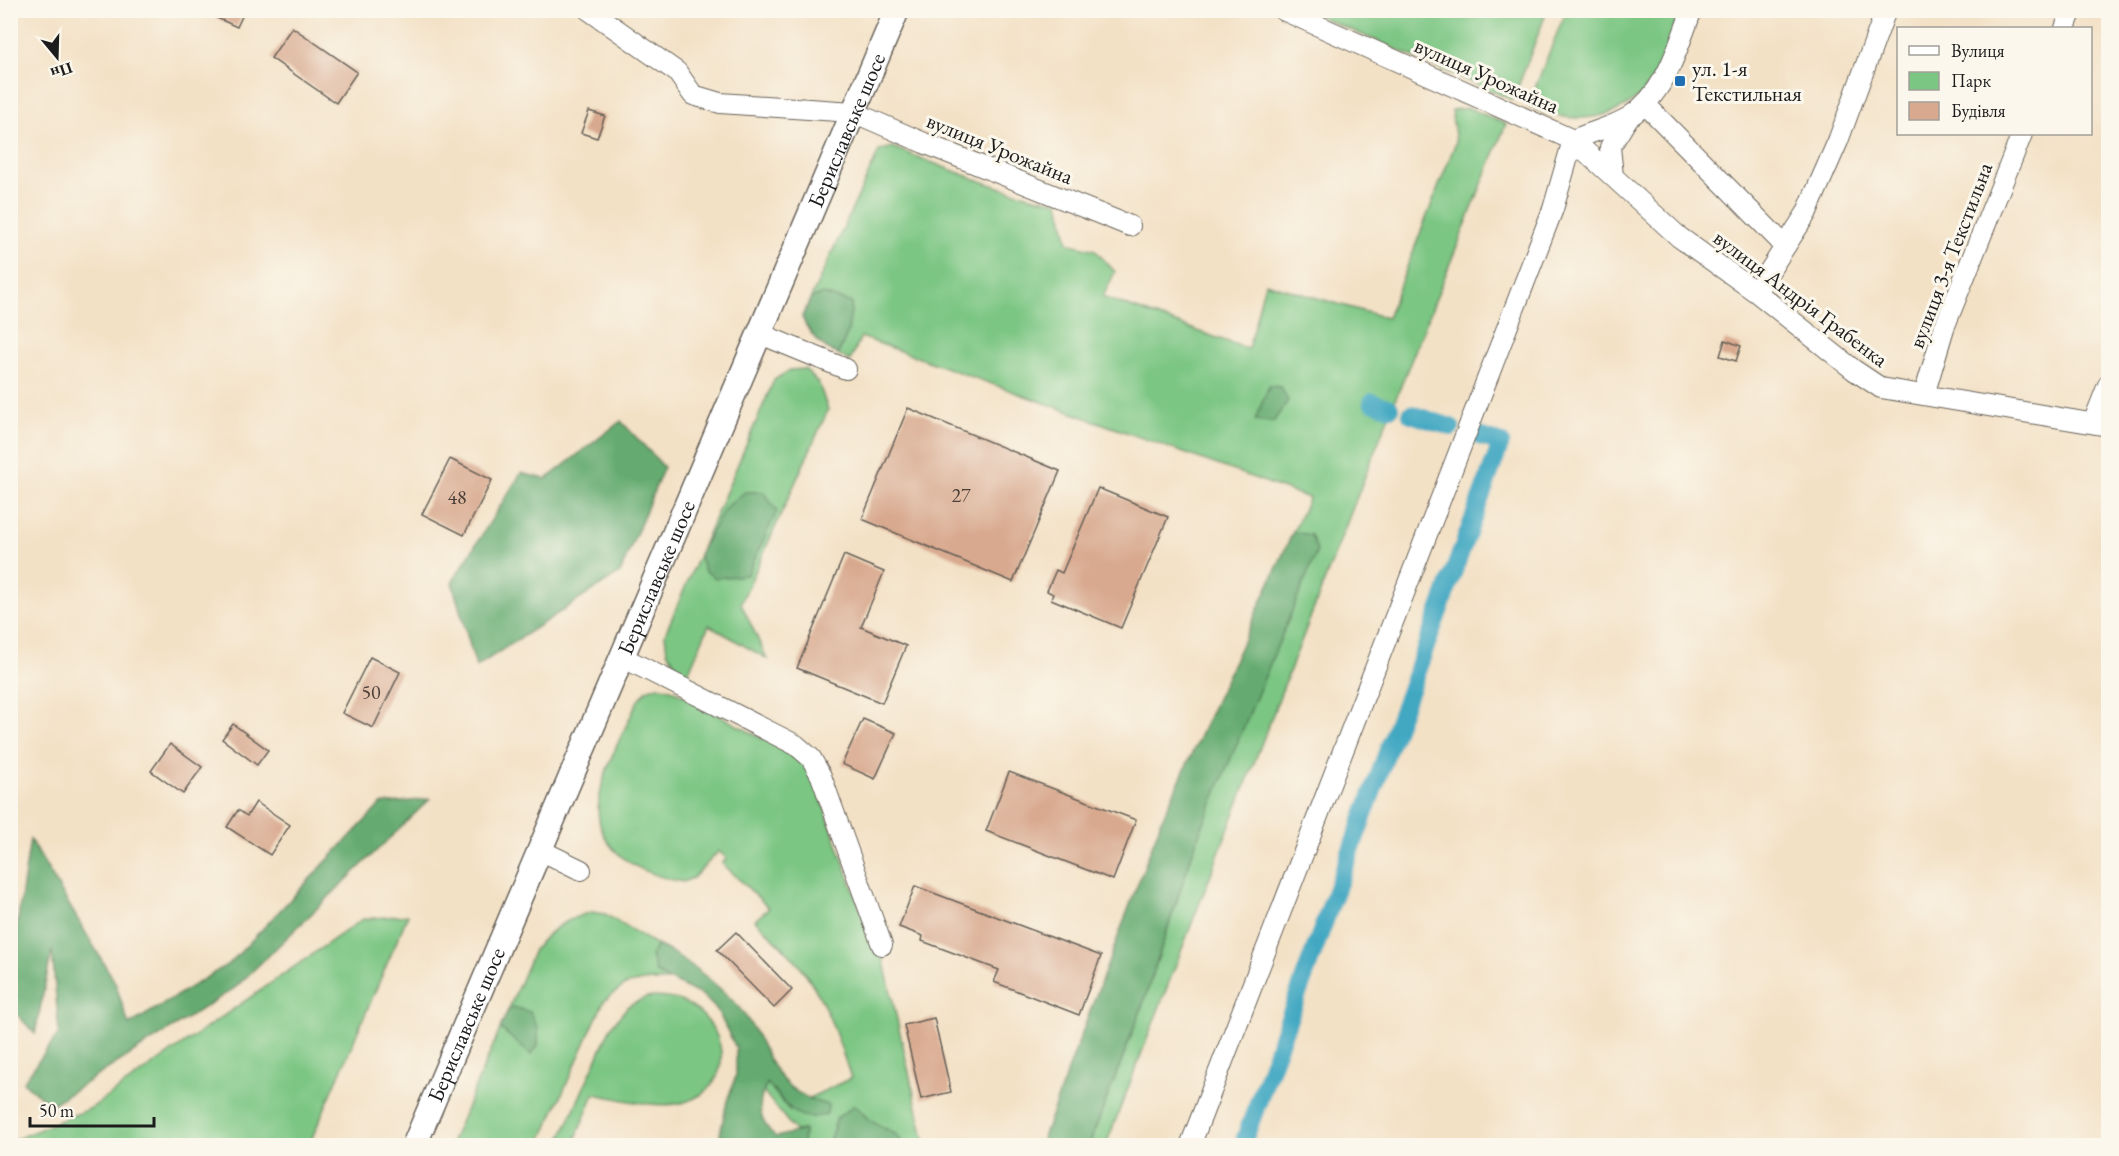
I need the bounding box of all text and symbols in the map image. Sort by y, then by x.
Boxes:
north arrow [27,27,87,87]
legend [1897,27,2092,135]
street label: вулиця Урожайна [1410,31,1564,120]
text: Вулиця [1951,39,2004,62]
street label: Бериславське шосе [801,48,892,212]
place label: ул. 1-я Текстильная [1692,54,1802,108]
text: Пн [48,57,75,84]
text: Парк [1951,69,1991,92]
marker: ул. 1-я Текстильная [1673,74,1687,88]
text: Будівля [1951,99,2006,122]
street label: вулиця Урожайна [922,106,1077,191]
street label: вулиця 3-я Текстильна [1902,158,1999,352]
street label: вулиця Андрія Грабенка [1707,223,1894,374]
house number: 27 [951,482,971,508]
house number: 48 [447,484,467,510]
street label: Бериславське шосе [611,495,702,659]
house number: 50 [361,679,381,705]
street label: Бериславське шосе [420,943,512,1106]
scale bar [30,1090,154,1128]
text: 50 m [39,1099,74,1122]

